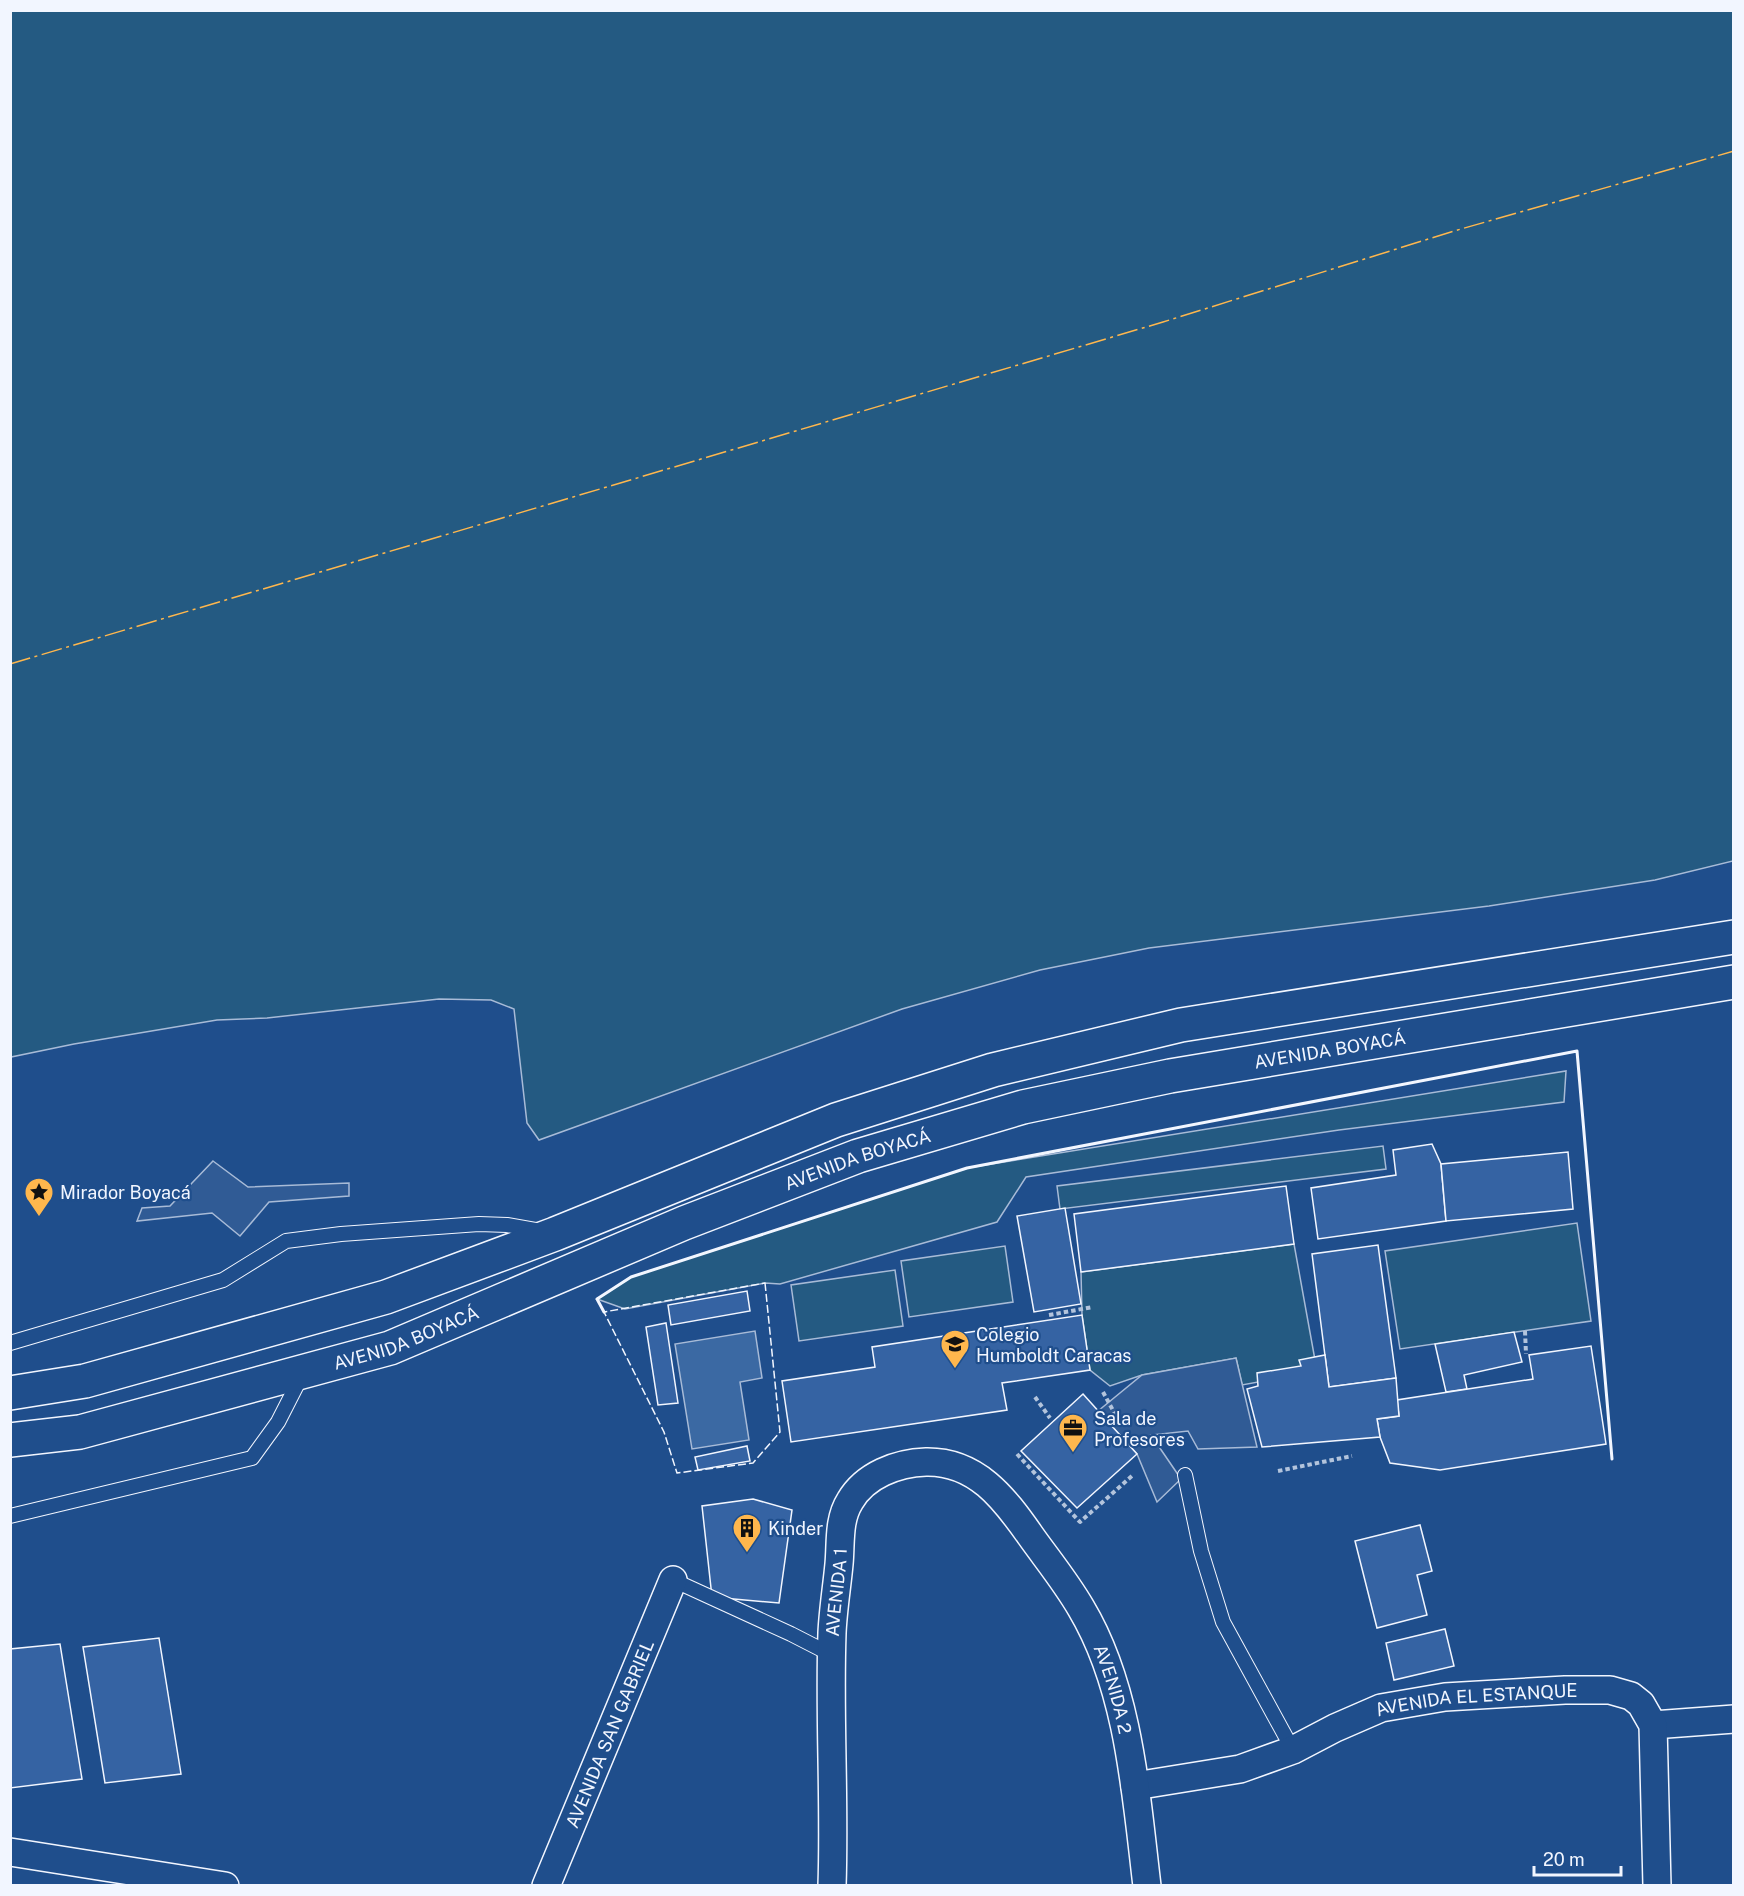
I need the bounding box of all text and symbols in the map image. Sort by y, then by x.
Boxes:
street label: AVENIDA BOYACÁ [1252,1025,1407,1072]
street label: AVENIDA BOYACÁ [781,1124,933,1194]
place icon: Mirador Boyacá [23,1176,55,1218]
place label: Mirador Boyacá [60,1182,191,1203]
street label: AVENIDA BOYACÁ [331,1300,482,1373]
place label: Colegio Humboldt Caracas [976,1324,1131,1366]
school or university icon: Colegio Humboldt Caracas [939,1328,971,1370]
place label: Sala de Profesores [1094,1408,1185,1450]
office icon: Sala de Profesores [1057,1412,1089,1454]
building icon: Kinder [731,1512,763,1554]
place label: Kinder [768,1518,823,1539]
street label: AVENIDA 1 [821,1547,850,1637]
street label: AVENIDA SAN GABRIEL [561,1636,658,1831]
street label: AVENIDA 2 [1090,1641,1136,1736]
street label: AVENIDA EL ESTANQUE [1371,1679,1577,1720]
scale bar [1534,1839,1621,1877]
text: 20 m [1543,1849,1585,1870]

